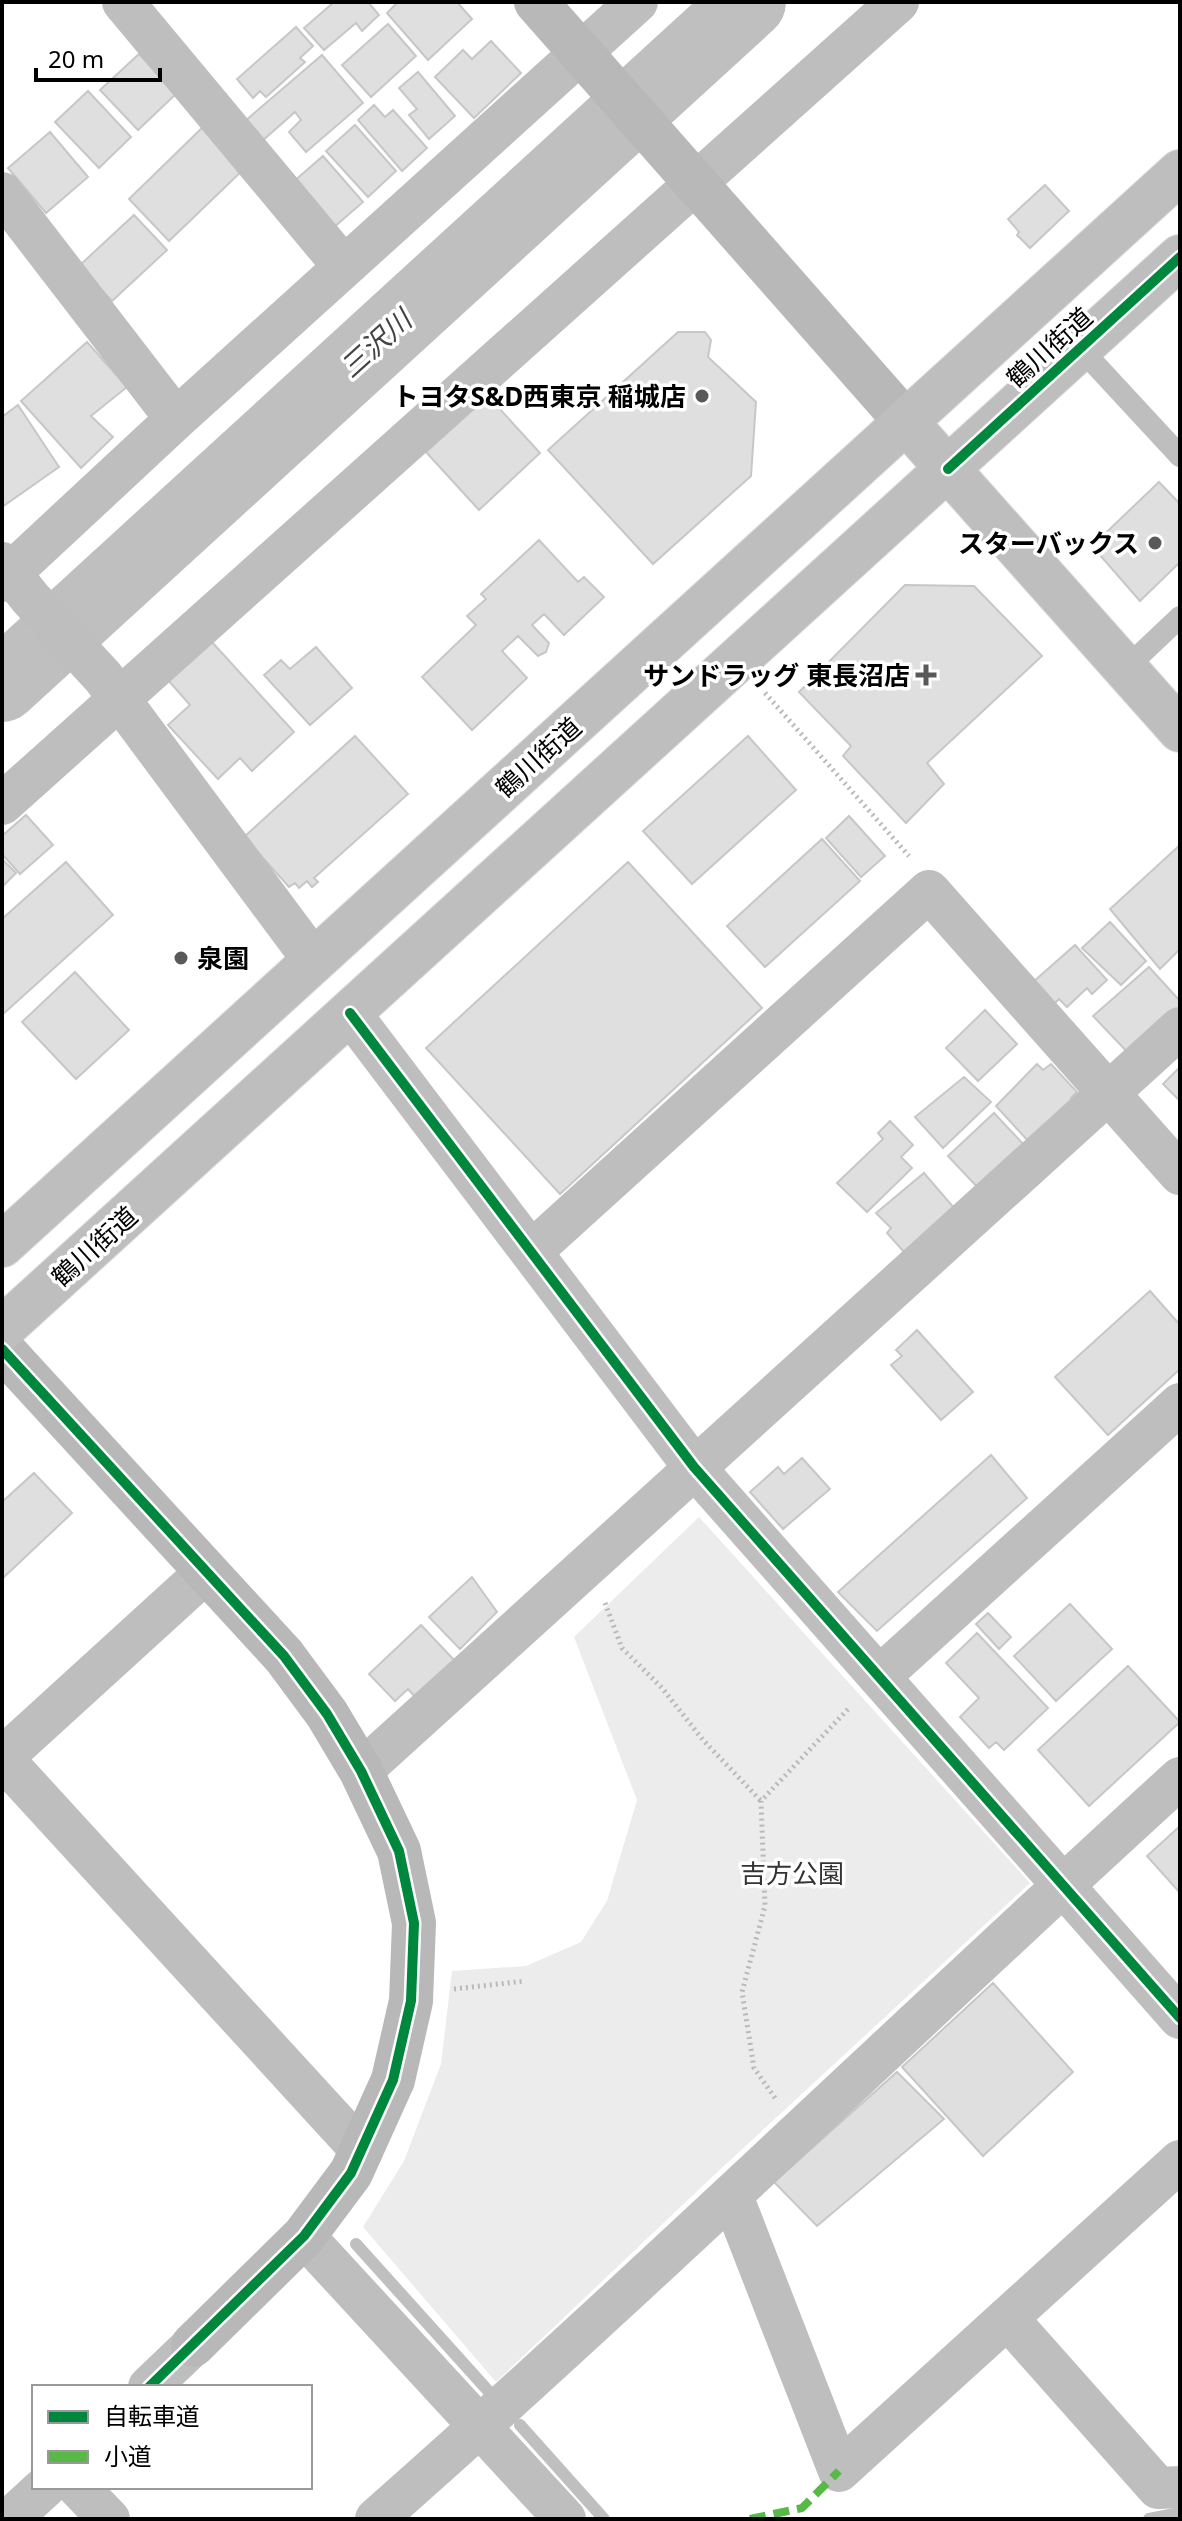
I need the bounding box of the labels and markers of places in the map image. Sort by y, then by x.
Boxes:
place label: トヨタS&D西東京 稲城店 [392,378,686,414]
marker: トヨタS&D西東京 稲城店 [693,387,711,405]
place label: スターバックス [958,525,1139,561]
marker: スターバックス [1146,534,1164,552]
place label: サンドラッグ 東長沼店 [643,657,910,693]
marker: サンドラッグ 東長沼店 [917,666,935,684]
place label: 泉園 [197,940,249,976]
marker: 泉園 [172,949,190,967]

